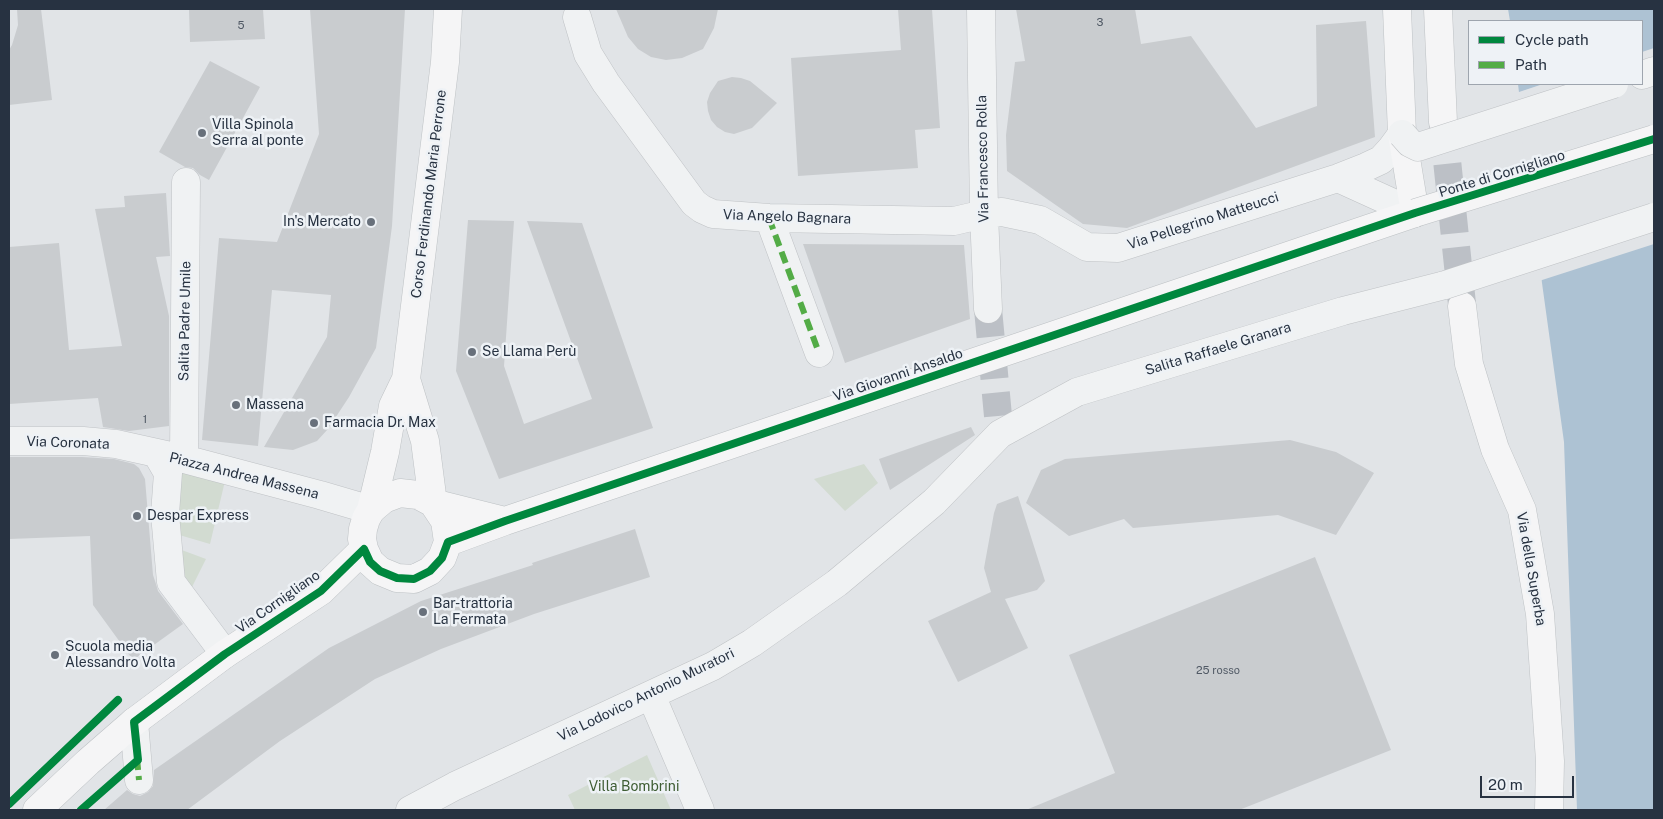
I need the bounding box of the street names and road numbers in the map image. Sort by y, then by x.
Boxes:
street label: Corso Ferdinando Maria Perrone [408,89,450,299]
street label: Via Francesco Rolla [973,95,993,223]
street label: Ponte di Cornigliano [1437,147,1567,201]
street label: Via Pellegrino Matteucci [1125,189,1281,253]
street label: Via Angelo Bagnara [723,206,851,228]
street label: Salita Padre Umile [176,261,194,381]
street label: Salita Raffaele Granara [1143,319,1293,379]
street label: Via Giovanni Ansaldo [831,345,965,405]
street label: Via Coronata [26,433,110,453]
street label: Piazza Andrea Massena [167,449,321,503]
street label: Via della Superba [1513,511,1549,627]
street label: Via Cornigliano [233,567,323,637]
street label: Via Lodovico Antonio Muratori [555,645,737,745]

